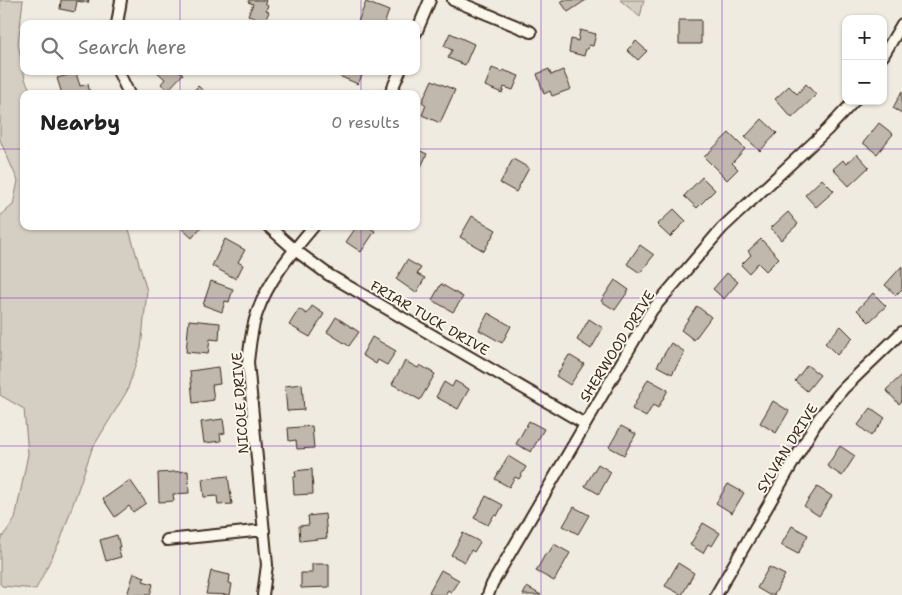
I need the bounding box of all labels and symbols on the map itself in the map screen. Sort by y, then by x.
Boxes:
street label: FRIAR TUCK DRIVE [367,277,493,359]
street label: SHERWOOD DRIVE [575,287,659,405]
street label: NICOLE DRIVE [227,351,253,454]
street label: SYLVAN DRIVE [752,400,822,496]

